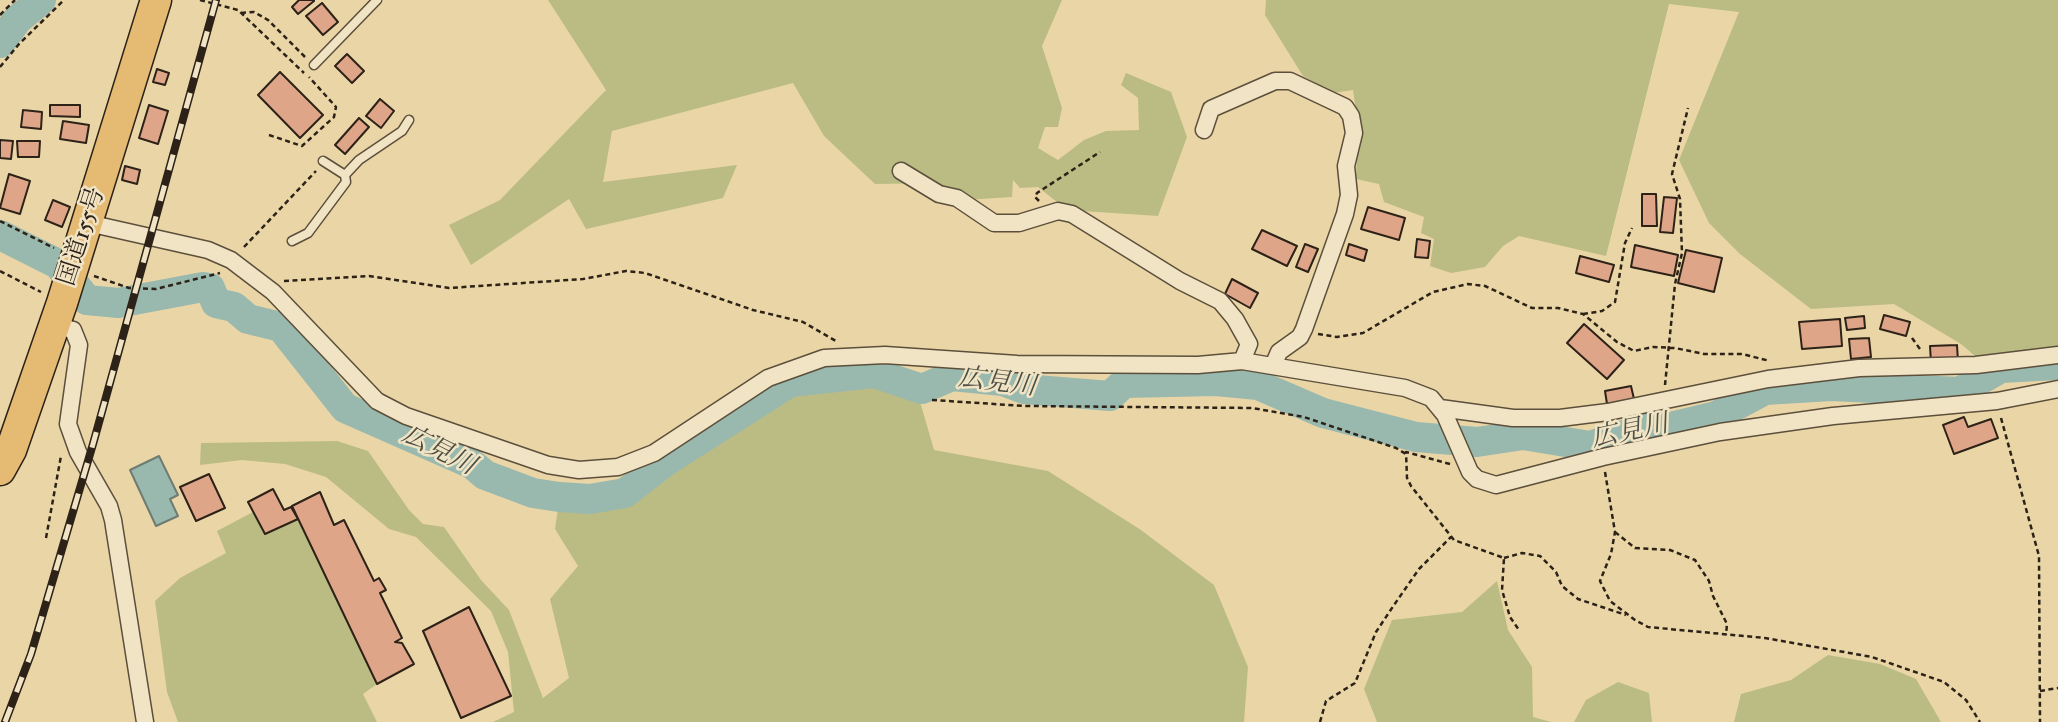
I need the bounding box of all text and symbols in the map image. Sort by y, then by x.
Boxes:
street label: 国道155号 [54,184,112,290]
water label: 広見川 [956,364,1038,404]
water label: 広見川 [1589,410,1671,456]
water label: 広見川 [396,420,480,484]

